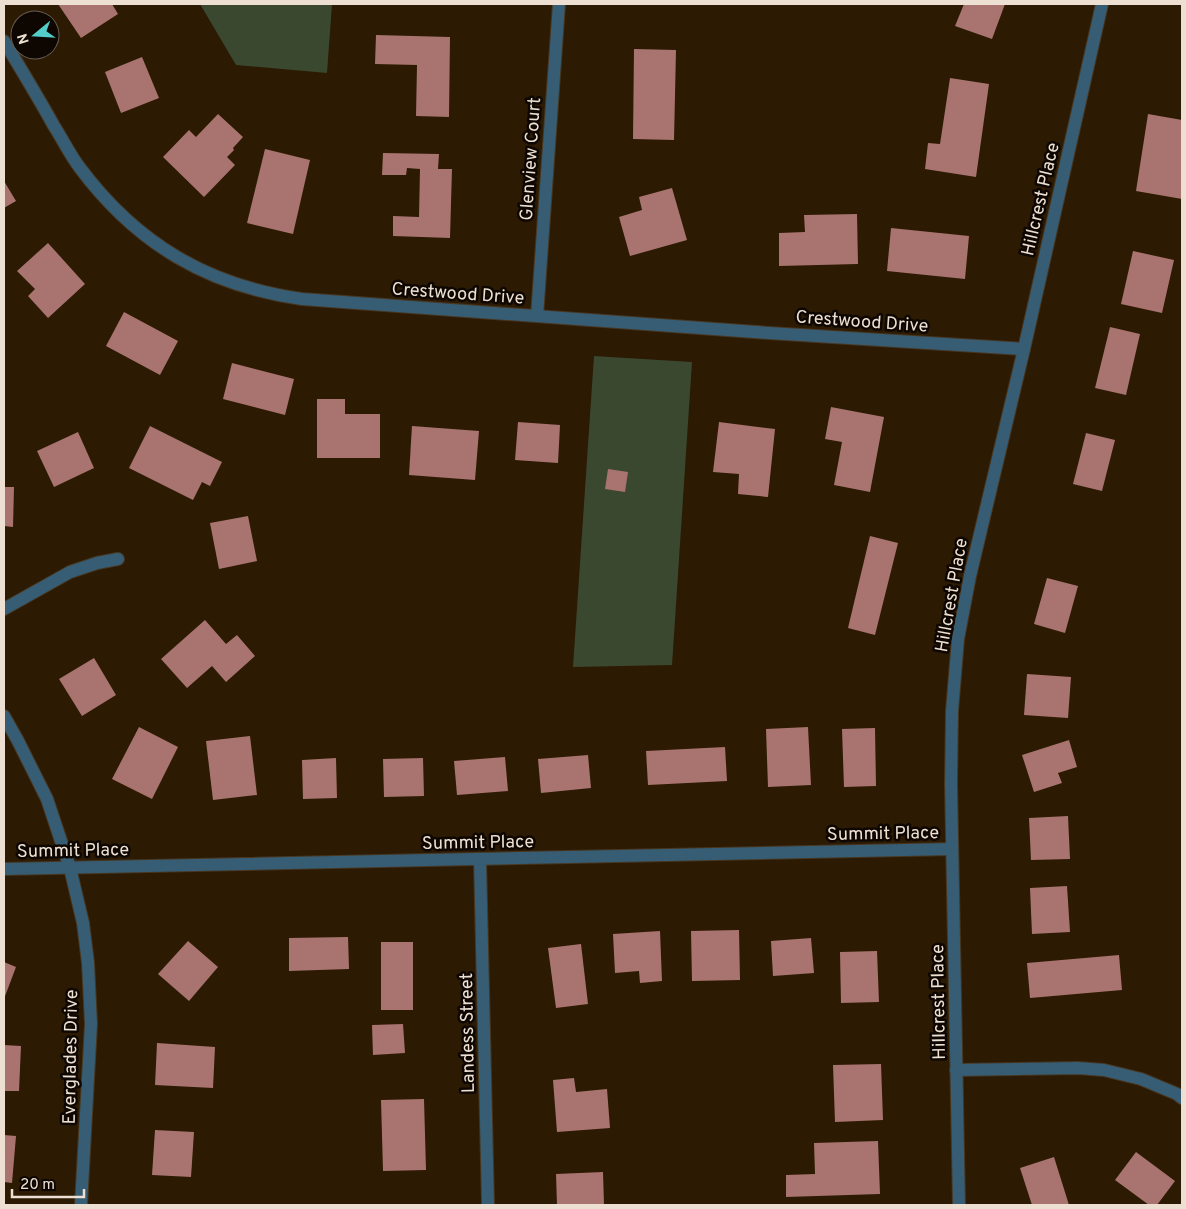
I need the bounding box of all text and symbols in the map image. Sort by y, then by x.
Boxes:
north arrow [10,10,60,60]
text: N [14,31,34,46]
street label: Glenview Court [516,97,547,222]
street label: Hillcrest Place [1017,140,1066,258]
street label: Crestwood Drive [391,278,525,311]
street label: Crestwood Drive [795,306,929,339]
street label: Hillcrest Place [931,536,974,654]
street label: Summit Place [827,822,939,847]
street label: Summit Place [422,831,534,856]
street label: Summit Place [17,839,129,864]
street label: Hillcrest Place [927,944,952,1060]
street label: Landess Street [456,973,481,1093]
street label: Everglades Drive [59,989,84,1125]
scale bar [12,1166,85,1198]
text: 20 m [20,1176,55,1195]

